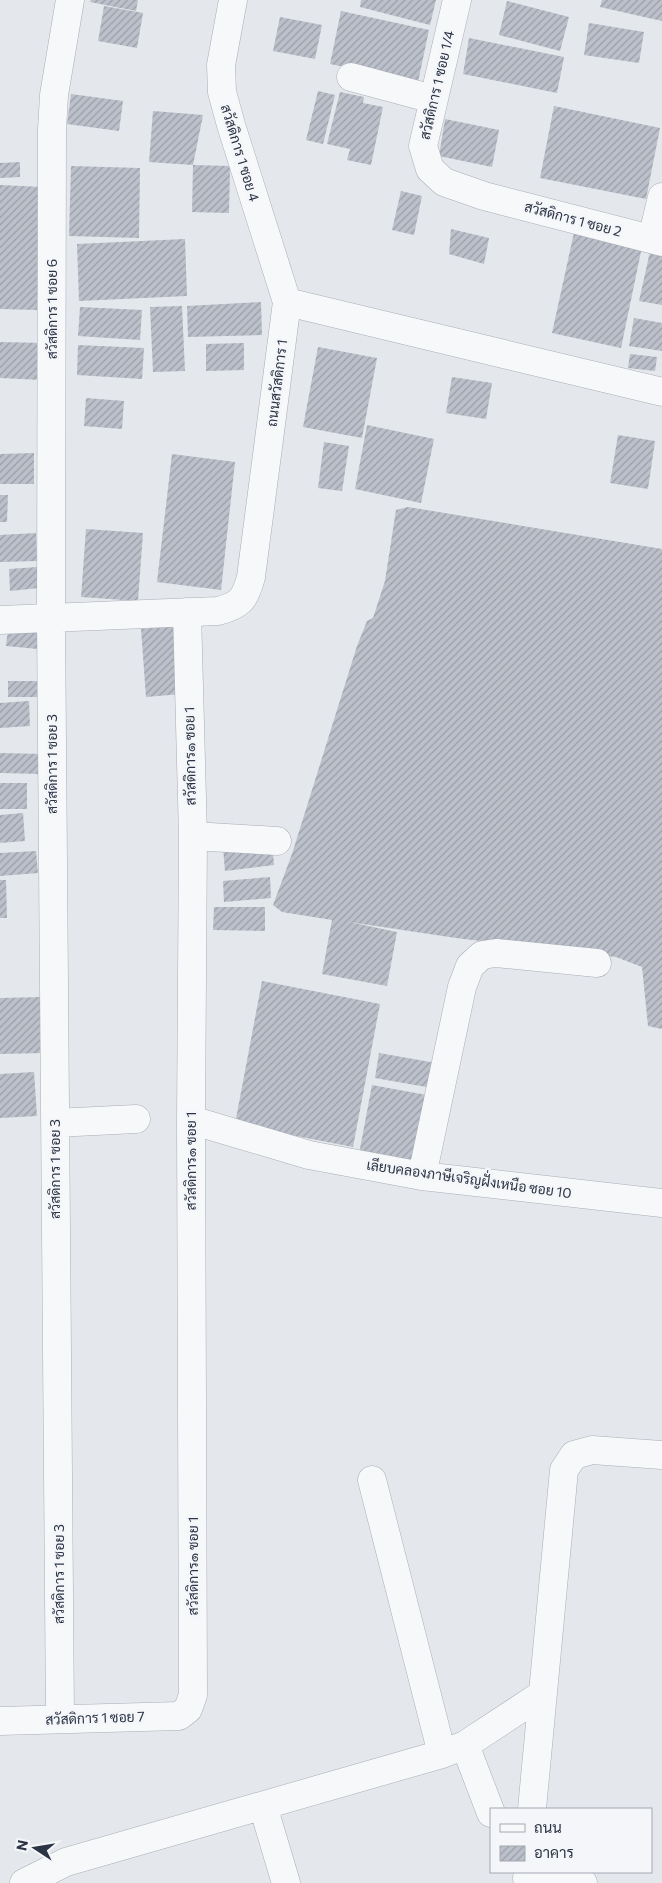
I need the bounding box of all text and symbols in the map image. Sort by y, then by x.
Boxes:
street label: สวัสดิการ 1 ซอย 1/4 [416,28,457,141]
street label: สวัสดิการ 1 ซอย 4 [218,102,263,204]
street label: สวัสดิการ 1 ซอย 2 [523,197,624,240]
street label: สวัสดิการ 1 ซอย 6 [43,259,60,359]
street label: ถนนสวัสดิการ 1 [263,338,290,428]
street label: สวัสดิการ๑ ซอย 1 [180,706,199,806]
street label: สวัสดิการ 1 ซอย 3 [43,714,60,814]
street label: สวัสดิการ๑ ซอย 1 [182,1112,199,1211]
street label: สวัสดิการ 1 ซอย 3 [46,1119,63,1219]
street label: เลียบคลองภาษีเจริญฝั่งเหนือ ซอย 10 [365,1153,573,1202]
street label: สวัสดิการ๑ ซอย 1 [184,1517,201,1616]
street label: สวัสดิการ 1 ซอย 3 [50,1524,67,1624]
street label: สวัสดิการ 1 ซอย 7 [45,1707,145,1728]
legend [490,1808,652,1873]
text: ถนน [534,1818,562,1836]
north arrow [10,1823,60,1873]
text: N [12,1838,31,1852]
text: อาคาร [534,1843,574,1861]

